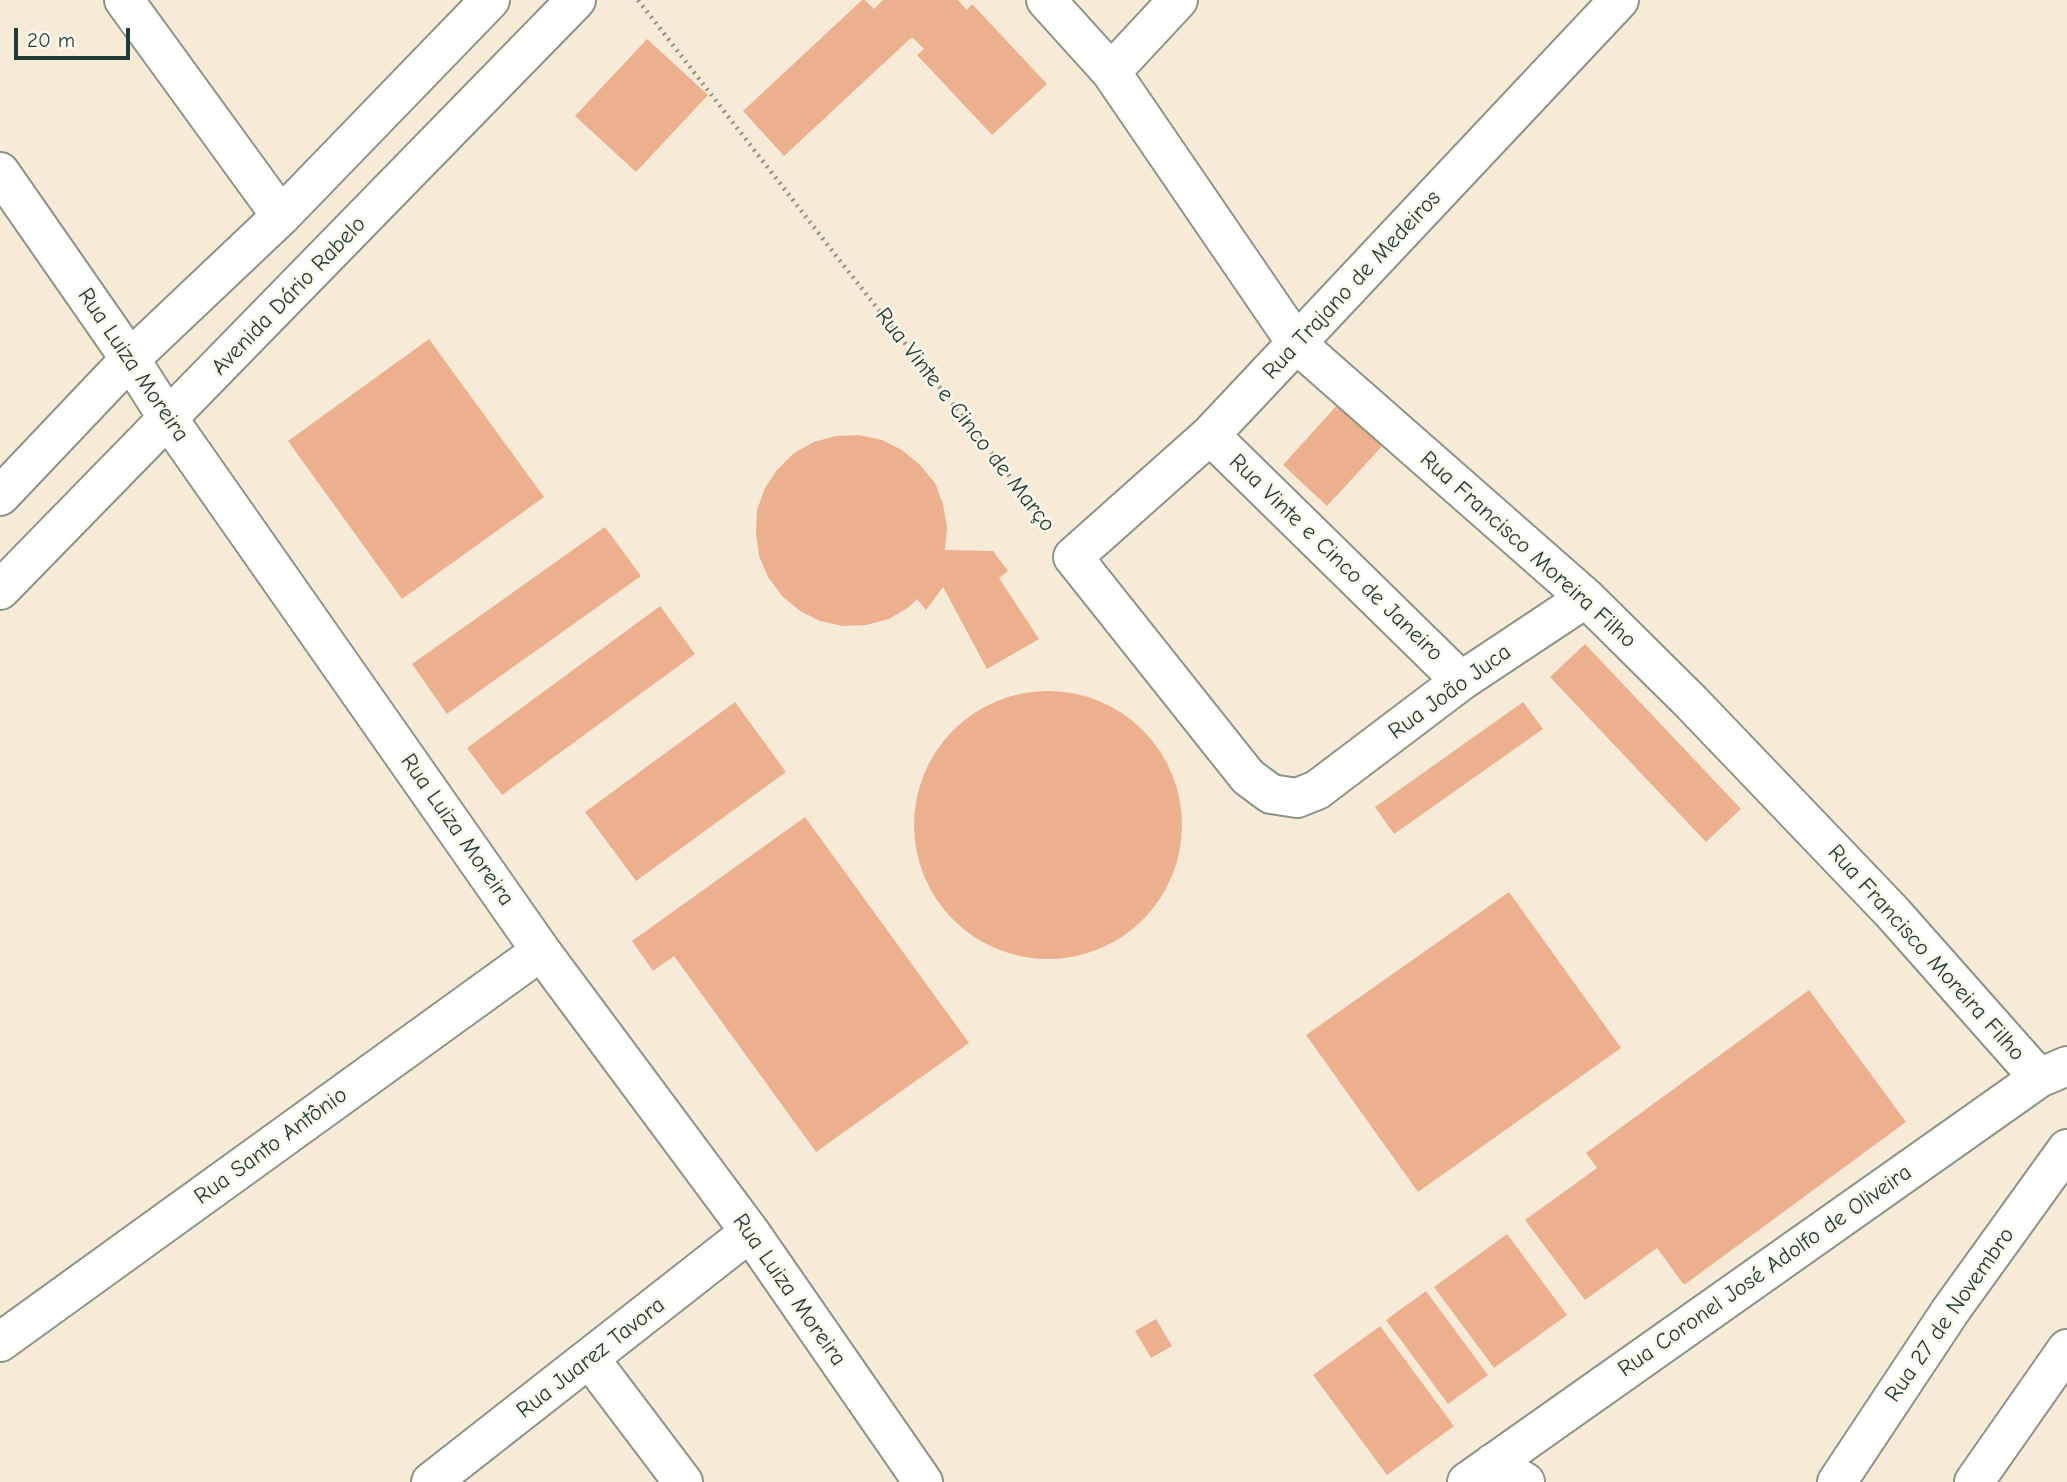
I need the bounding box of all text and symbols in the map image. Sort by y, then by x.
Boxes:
scale bar [18,14,133,58]
text: 20 m [27,28,75,52]
street label: Rua Trajano de Medeiros [1257,185,1447,385]
street label: Avenida Dário Rabelo [206,211,372,381]
street label: Rua Luiza Moreira [71,283,195,447]
street label: Rua Vinte e Cinco de Março [869,302,1061,538]
street label: Rua Francisco Moreira Filho [1414,446,1642,654]
street label: Rua Vinte e Cinco de Janeiro [1223,448,1449,668]
street label: Rua João Juca [1383,638,1517,746]
street label: Rua Luiza Moreira [394,749,520,911]
street label: Rua Francisco Moreira Filho [1822,839,2030,1067]
street label: Rua Santo Antônio [189,1081,353,1211]
street label: Rua Coronel José Adolfo de Oliveira [1613,1159,1917,1383]
street label: Rua Luiza Moreira [726,1209,852,1371]
street label: Rua 27 de Novembro [1879,1222,2021,1408]
street label: Rua Juarez Tavora [511,1292,671,1424]

